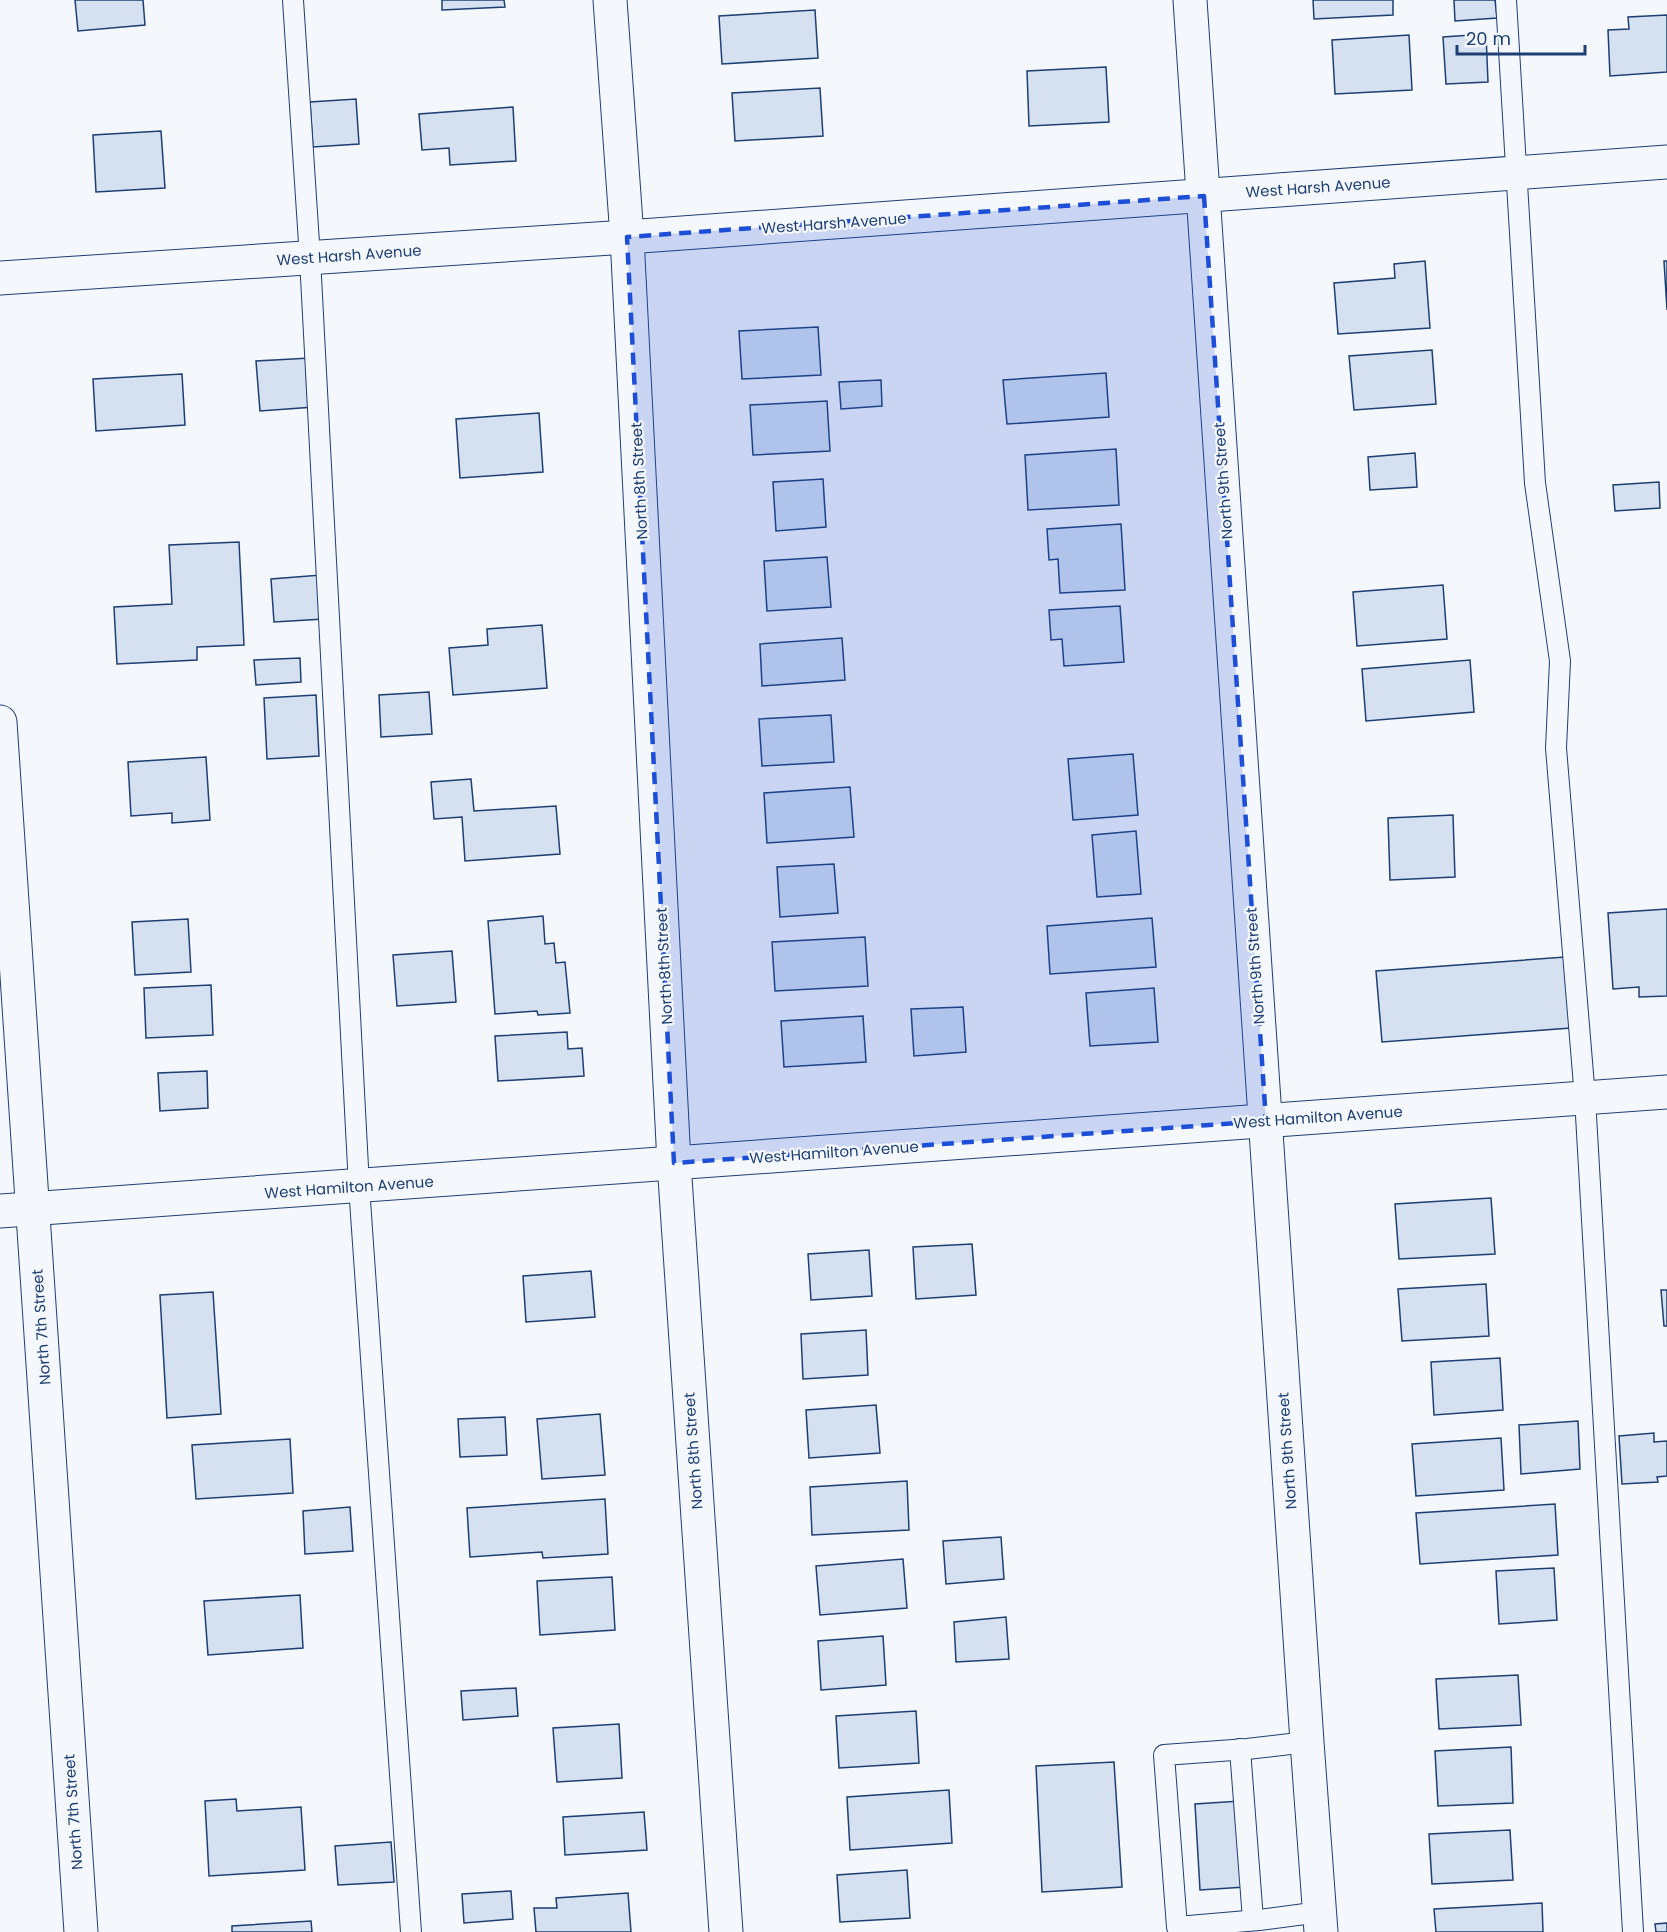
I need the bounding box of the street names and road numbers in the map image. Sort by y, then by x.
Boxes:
street label: West Harsh Avenue [1245,171,1391,203]
street label: West Harsh Avenue [761,207,907,239]
street label: West Harsh Avenue [276,239,422,271]
street label: North 8th Street [625,422,653,540]
street label: North 9th Street [1208,422,1238,540]
street label: North 8th Street [650,907,678,1025]
street label: North 9th Street [1240,907,1270,1025]
street label: West Hamilton Avenue [1233,1101,1403,1133]
street label: West Hamilton Avenue [749,1136,919,1168]
street label: West Hamilton Avenue [264,1171,434,1203]
street label: North 7th Street [26,1268,56,1386]
street label: North 8th Street [678,1392,708,1510]
street label: North 9th Street [1272,1392,1302,1510]
street label: North 7th Street [58,1753,88,1871]

